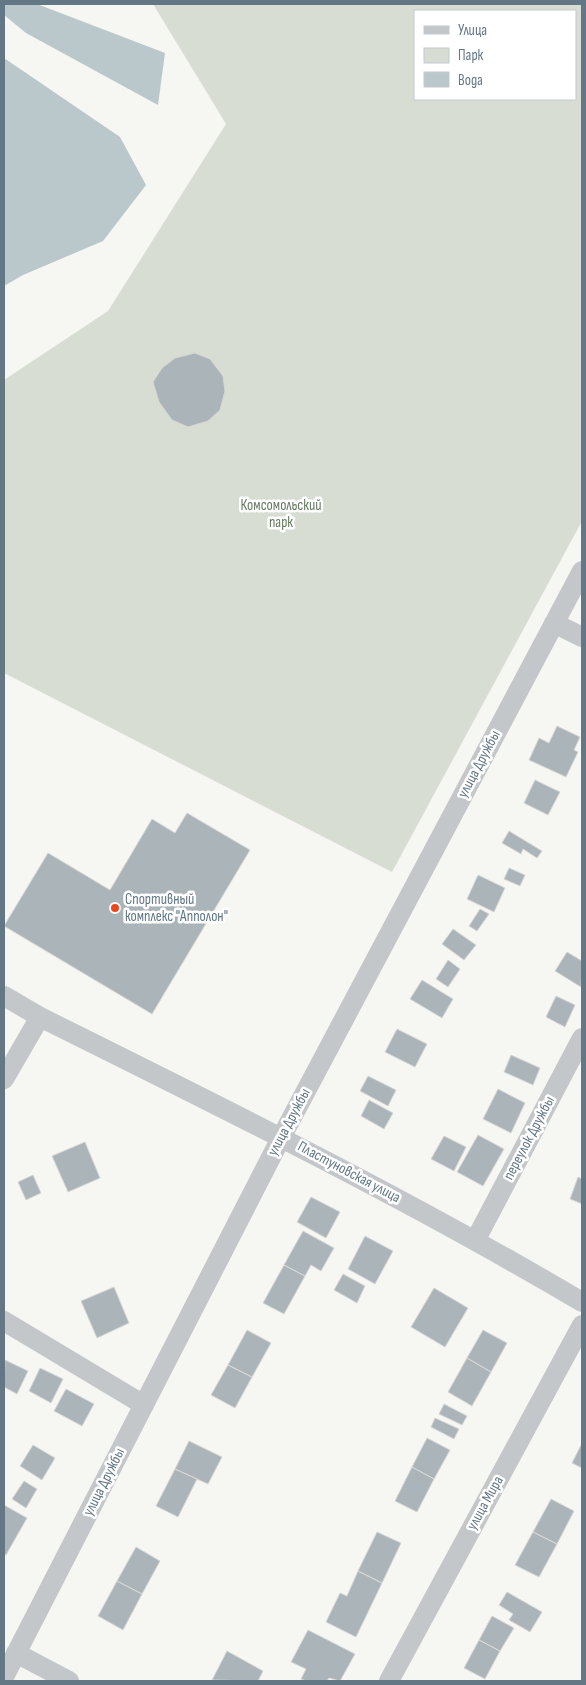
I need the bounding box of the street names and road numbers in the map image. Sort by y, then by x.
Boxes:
street label: улица Дружбы [453,727,505,801]
street label: улица Дружбы [263,1085,315,1159]
street label: переулок Дружбы [499,1093,559,1183]
street label: Пластуновская улица [294,1137,404,1207]
street label: улица Дружбы [79,1445,129,1519]
street label: улица Мира [462,1472,508,1533]

